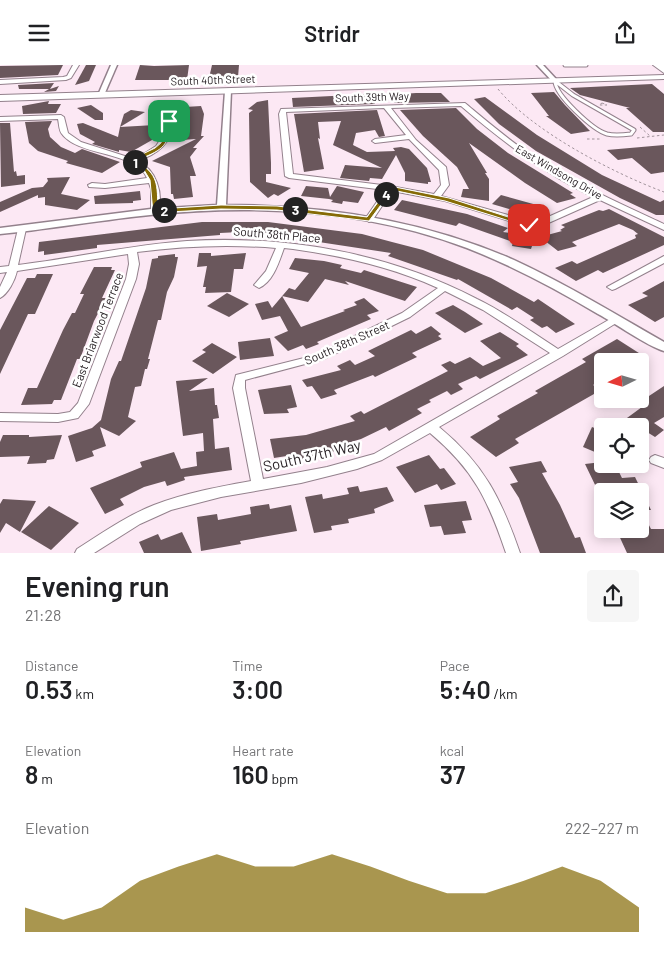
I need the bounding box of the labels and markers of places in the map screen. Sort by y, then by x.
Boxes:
pin [148,100,190,142]
pin: 1 [122,149,148,175]
pin: 4 [374,181,398,207]
pin: 2 [152,197,176,223]
pin: 3 [282,197,308,221]
pin [508,204,550,246]

